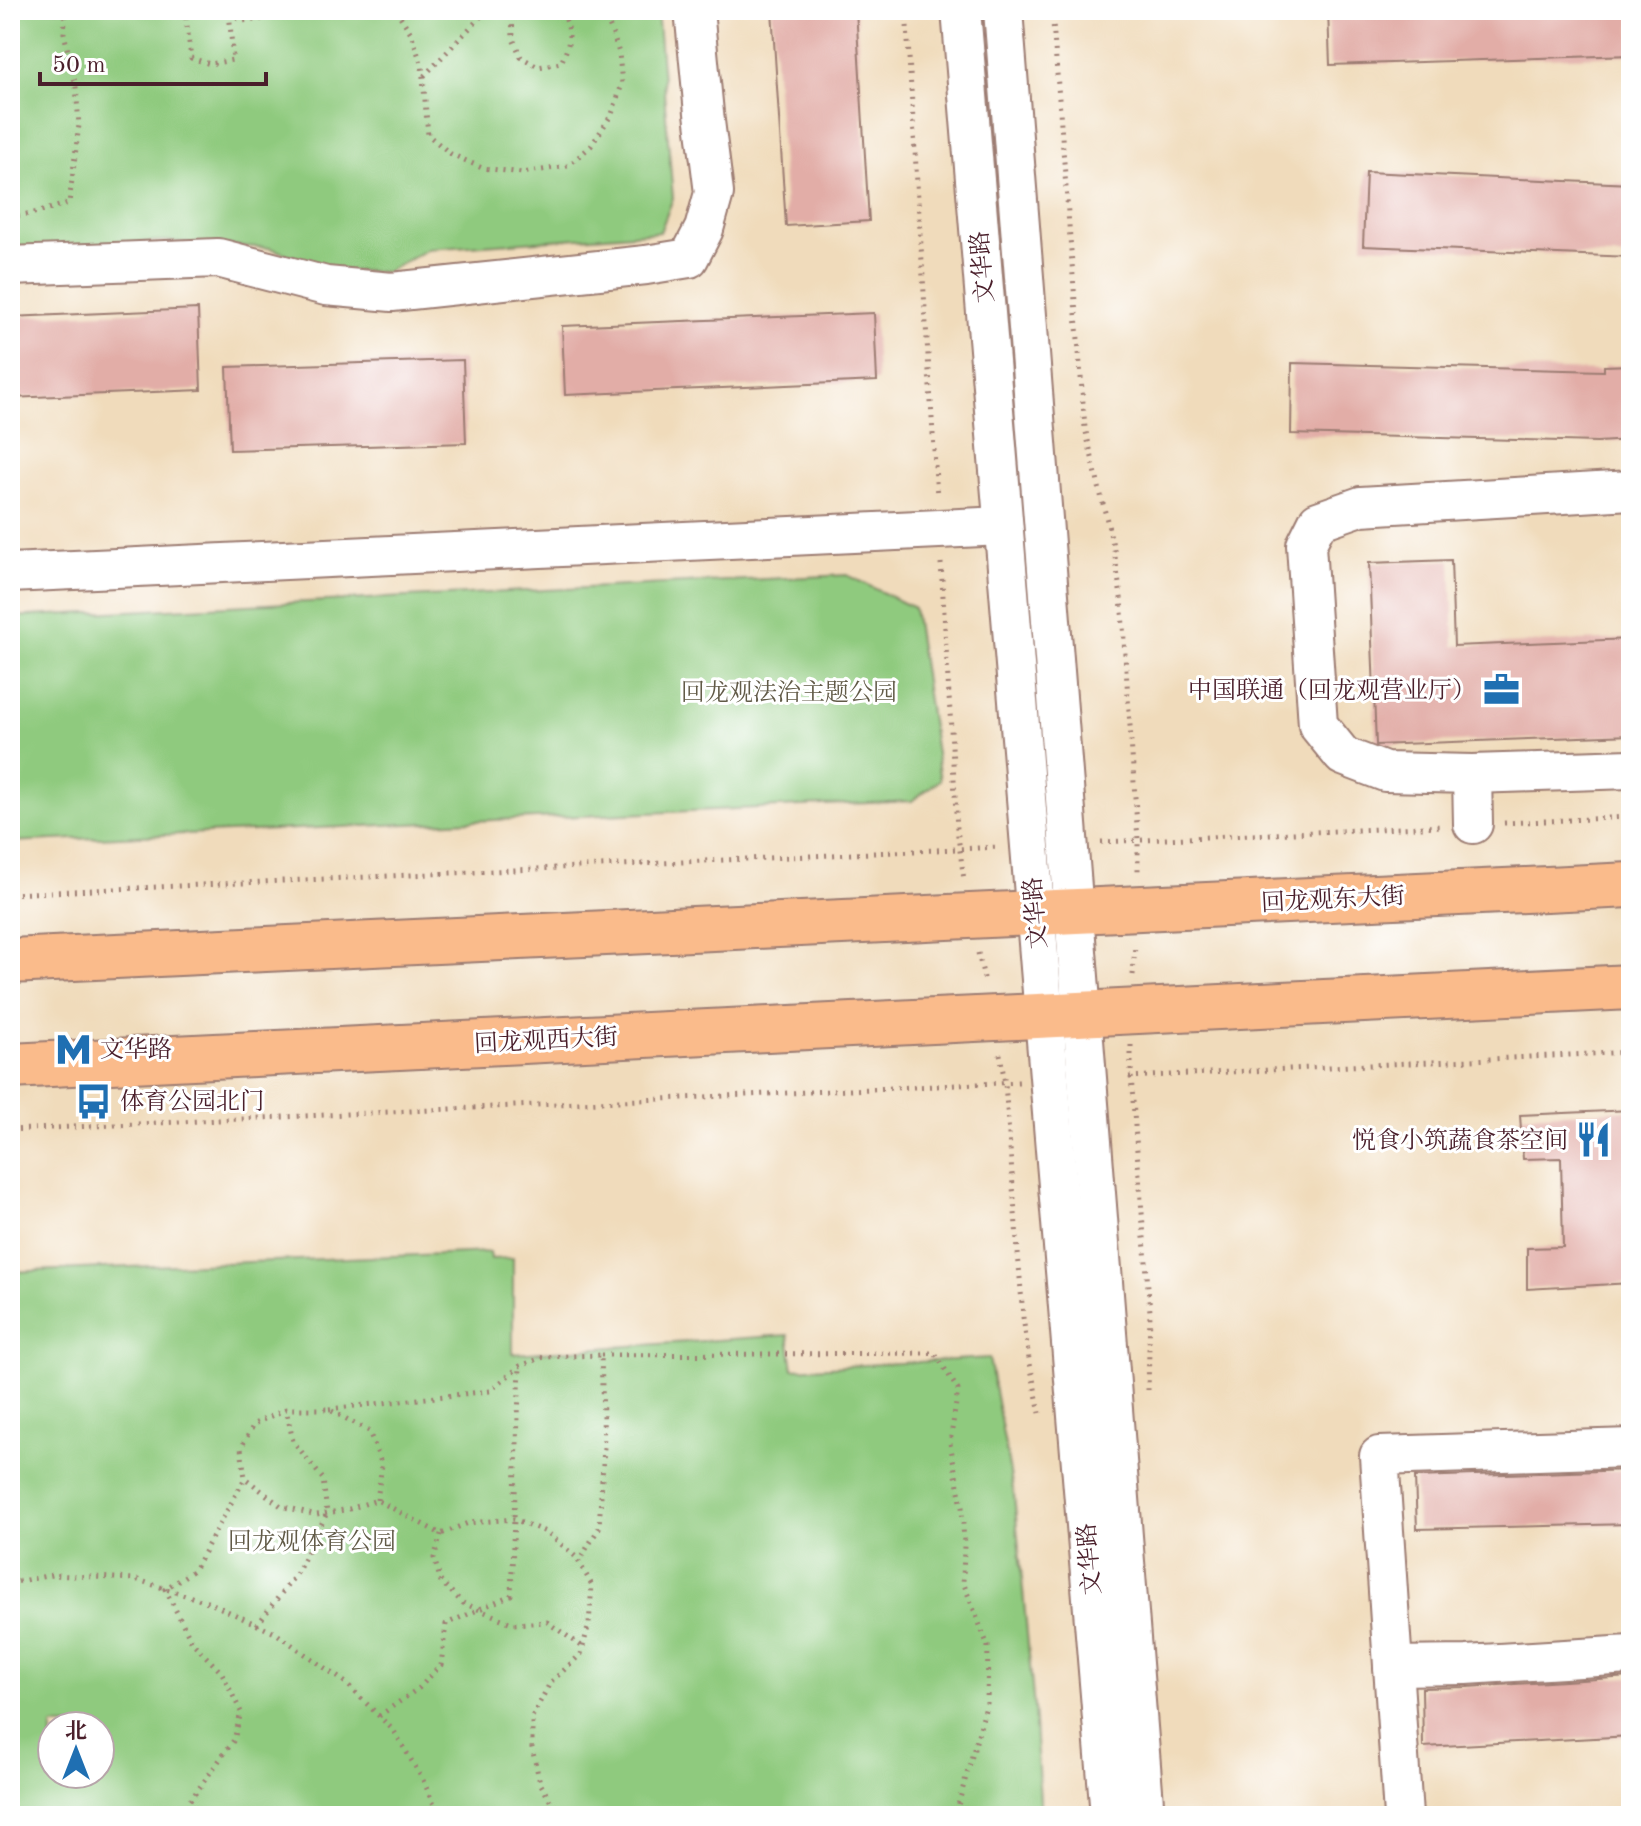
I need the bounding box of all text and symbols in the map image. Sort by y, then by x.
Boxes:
scale bar [40,36,266,86]
text: 50 m [52,54,106,78]
street label: 文华路 [966,230,999,304]
office icon: 中国联通（回龙观营业厅） [1483,671,1521,709]
place label: 中国联通（回龙观营业厅） [1188,677,1476,704]
park label: 回龙观法治主题公园 [681,679,897,706]
street label: 文华路 [1019,876,1052,950]
street label: 回龙观东大街 [1260,882,1406,917]
street label: 回龙观西大街 [473,1023,619,1058]
metro station icon: 文华路 [55,1030,93,1068]
place label: 文华路 [100,1036,172,1063]
bus stop icon: 体育公园北门 [75,1082,113,1120]
place label: 体育公园北门 [120,1088,264,1115]
restaurant icon: 悦食小筑蔬食茶空间 [1575,1121,1613,1159]
place label: 悦食小筑蔬食茶空间 [1352,1127,1568,1154]
street label: 文华路 [1073,1522,1106,1596]
park label: 回龙观体育公园 [228,1528,396,1555]
north arrow [36,1710,116,1790]
text: 北 [65,1720,87,1743]

